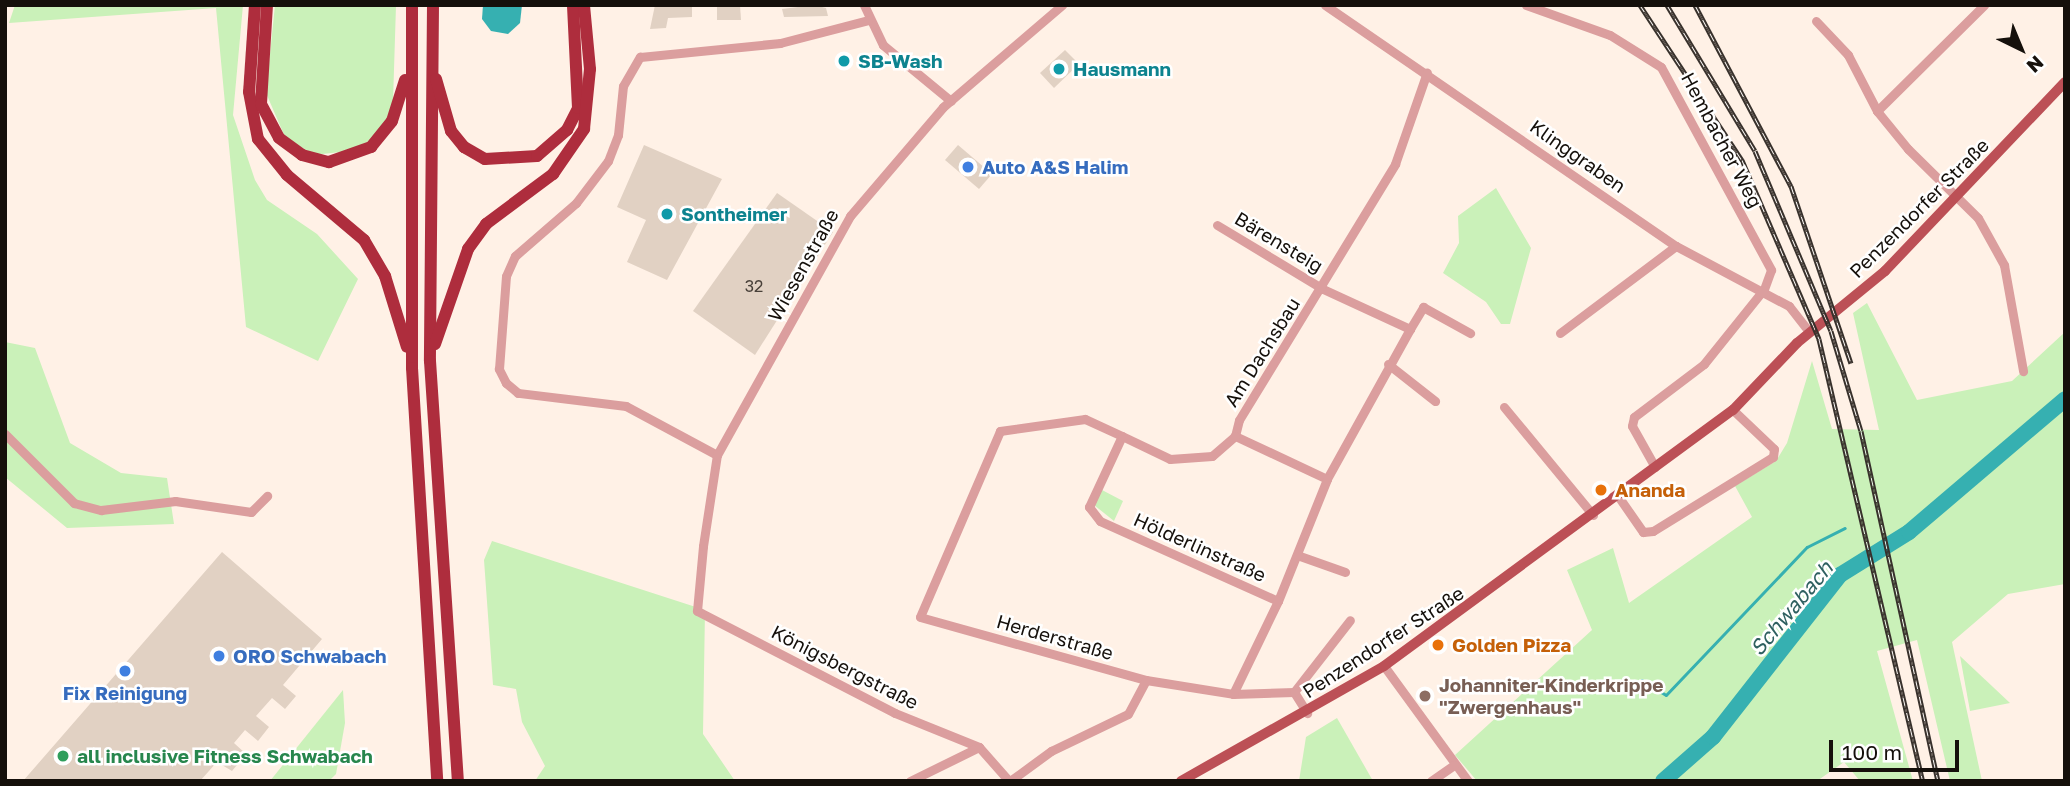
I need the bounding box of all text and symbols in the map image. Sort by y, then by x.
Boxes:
north arrow [1986,14,2056,84]
place label: SB-Wash [858,50,943,72]
text: N [2023,51,2049,78]
marker: SB-Wash [836,53,852,69]
place label: Hausmann [1073,58,1171,80]
marker: Hausmann [1051,61,1067,77]
street label: Hembacher Weg [1677,68,1767,212]
street label: Klinggraben [1526,115,1630,197]
street label: Penzendorfer Straße [1845,134,1993,282]
place label: Auto A&S Halim [982,156,1128,178]
marker: Auto A&S Halim [960,159,976,175]
place label: Sontheimer [681,203,787,225]
street label: Wiesenstraße [763,205,843,325]
marker: Sontheimer [659,206,675,222]
street label: Bärensteig [1231,207,1327,277]
house number: 32 [745,276,763,296]
street label: Am Dachsbau [1219,293,1305,411]
place label: Ananda [1615,479,1685,501]
marker: Ananda [1593,482,1609,498]
street label: Hölderlinstraße [1130,508,1270,586]
water label: Schwabach [1744,556,1838,660]
street label: Penzendorfer Straße [1298,581,1468,703]
street label: Herderstraße [994,609,1116,665]
street label: Königsbergstraße [768,620,922,714]
place label: Golden Pizza [1452,634,1571,656]
marker: Golden Pizza [1430,637,1446,653]
place label: ORO Schwabach [233,645,387,667]
marker: ORO Schwabach [211,648,227,664]
marker: Fix Reinigung [117,663,133,679]
place label: Johanniter-Kinderkrippe "Zwergenhaus" [1439,674,1663,718]
place label: Fix Reinigung [63,682,187,704]
marker: Johanniter-Kinderkrippe "Zwergenhaus" [1417,688,1433,704]
scale bar [1832,726,1962,770]
text: 100 m [1842,739,1902,765]
place label: all inclusive Fitness Schwabach [77,745,373,767]
marker: all inclusive Fitness Schwabach [55,748,71,764]

